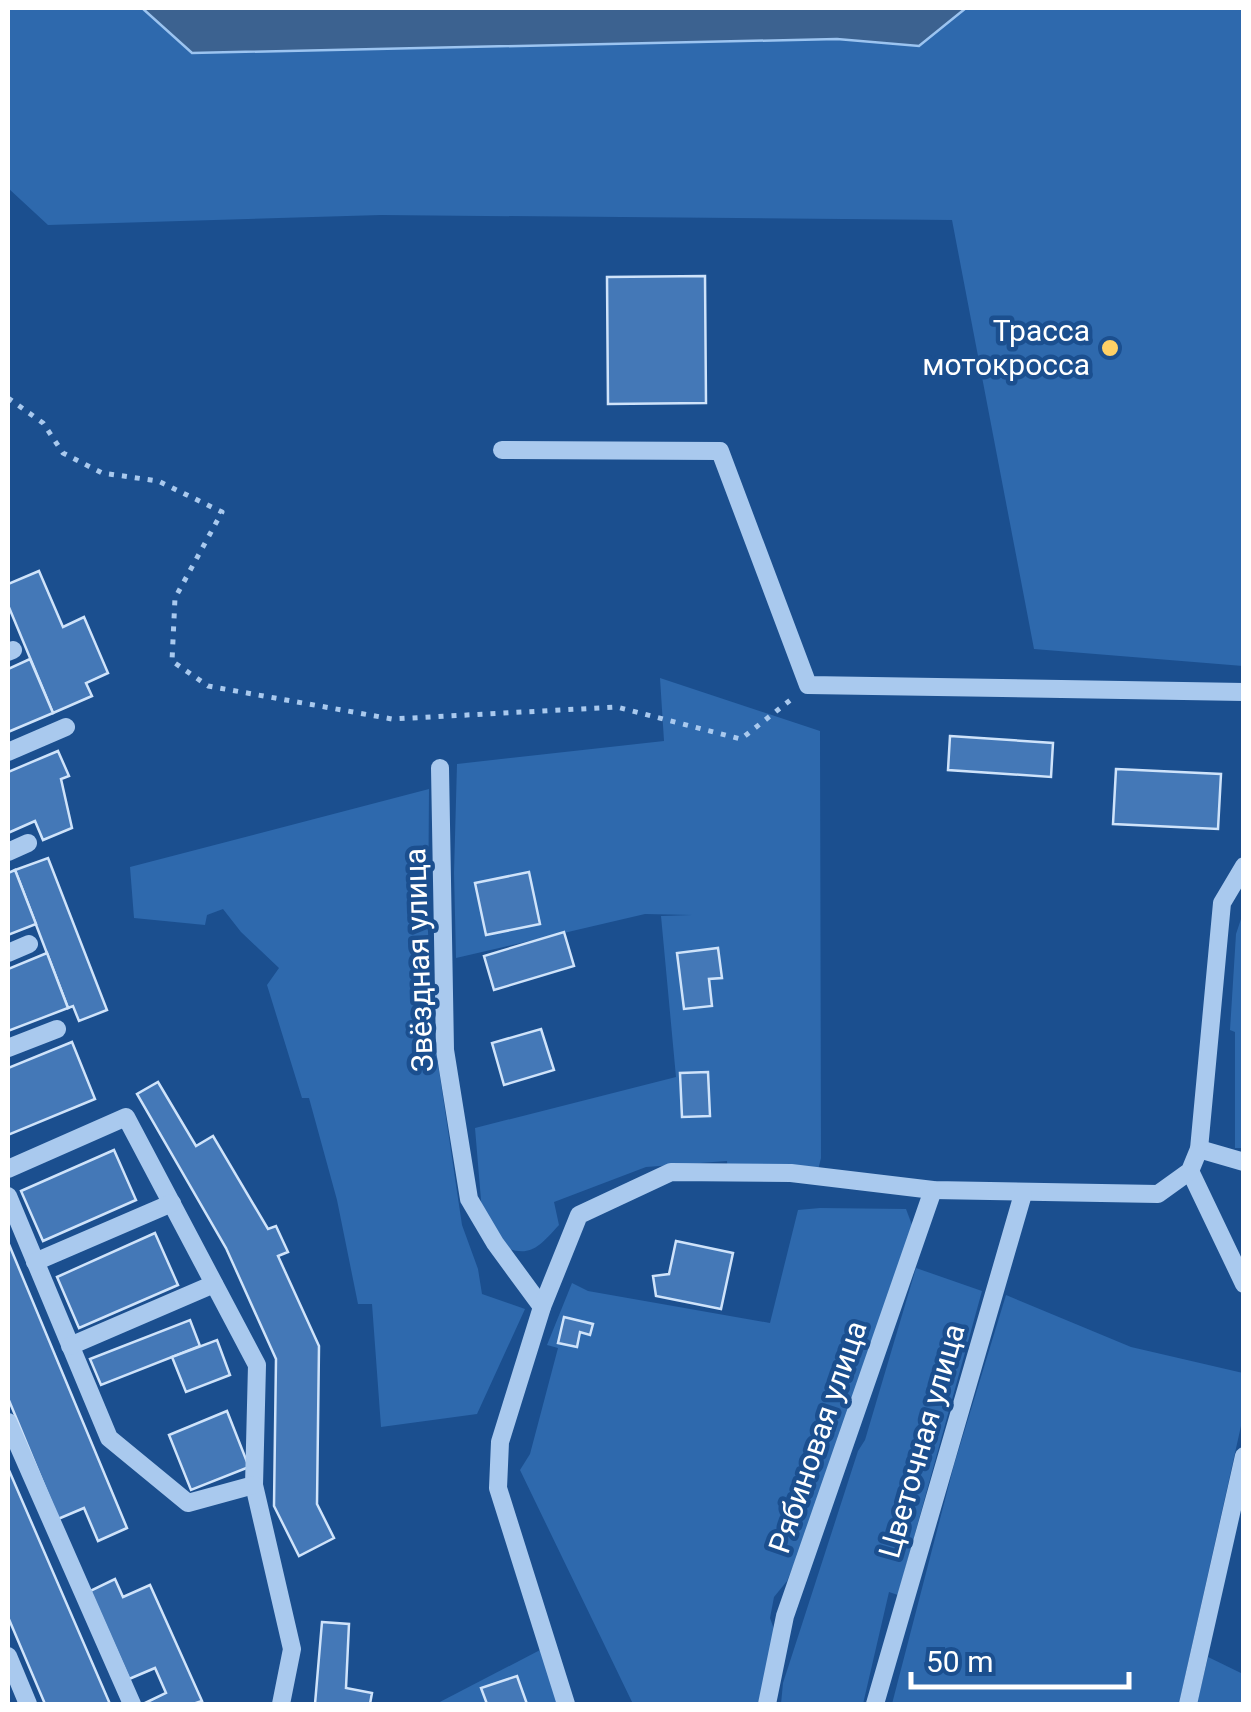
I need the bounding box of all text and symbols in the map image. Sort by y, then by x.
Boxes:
place label: Трасса мотокросса [922,313,1090,382]
marker: Трасса мотокросса [1099,337,1121,359]
street label: Звёздная улица [397,847,440,1073]
street label: Рябиновая улица [761,1316,874,1558]
street label: Цветочная улица [871,1320,972,1562]
scale bar [911,1627,1128,1689]
text: 50 m [926,1644,993,1679]

